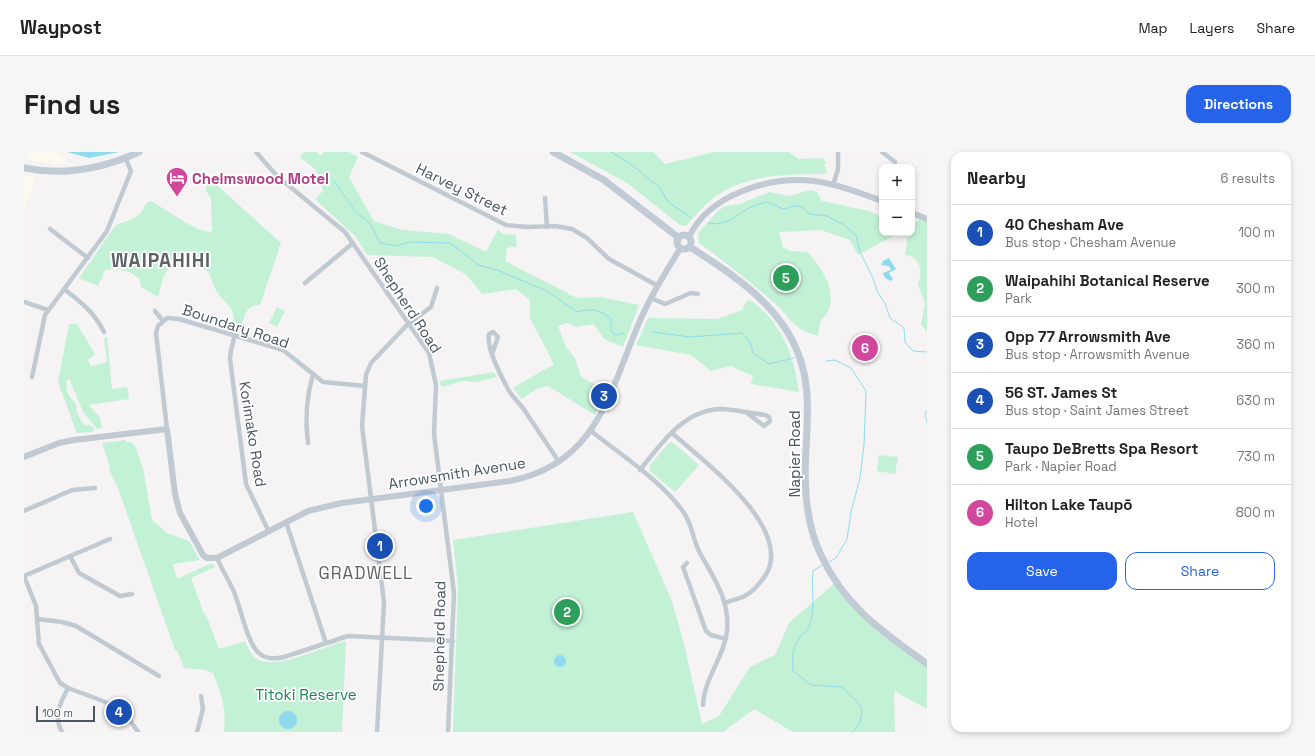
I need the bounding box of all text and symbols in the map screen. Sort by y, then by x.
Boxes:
text: Waypost [20,15,102,40]
text: Map [1138,19,1168,37]
text: Layers [1190,19,1234,37]
text: Share [1256,19,1295,37]
button: Directions [1186,85,1291,123]
text: Find us [24,86,121,122]
street label: Harvey Street [413,159,511,219]
map controls [879,164,915,236]
button: + [879,164,915,200]
hotel icon: Chelmswood Motel [164,165,190,198]
text: Nearby [967,167,1026,189]
place label: Chelmswood Motel [192,169,329,188]
text: 6 results [1221,170,1275,187]
button: − [879,200,915,236]
text: 40 Chesham Ave [1005,215,1124,234]
text: 1 [977,224,983,241]
text: 100 m [1238,224,1275,241]
text: Bus stop · Chesham Avenue [1005,234,1176,251]
district label: WAIPAHIHI [111,248,211,273]
street label: Shepherd Road [370,253,446,357]
pin: 5 [773,263,799,293]
text: Waipahihi Botanical Reserve [1005,271,1210,290]
text: 2 [976,280,984,297]
text: 300 m [1236,280,1275,297]
text: Park [1005,290,1032,307]
street label: Boundary Road [180,300,292,352]
text: Opp 77 Arrowsmith Ave [1005,327,1171,346]
pin: 6 [852,333,878,363]
text: 3 [976,336,984,353]
text: 360 m [1236,336,1275,353]
text: Bus stop · Arrowsmith Avenue [1005,346,1190,363]
street label: Korimako Road [235,380,271,488]
pin: 3 [591,381,617,411]
text: 56 ST. James St [1005,383,1117,402]
text: 4 [976,392,984,409]
text: 630 m [1236,392,1275,409]
text: Bus stop · Saint James Street [1005,402,1189,419]
street label: Napier Road [785,410,804,498]
text: Taupo DeBretts Spa Resort [1005,439,1198,458]
text: 5 [976,448,984,465]
text: 730 m [1237,448,1275,465]
street label: Arrowsmith Avenue [387,453,527,493]
text: Park · Napier Road [1005,458,1117,475]
text: Hilton Lake Taupō [1005,495,1132,514]
your location [416,496,436,516]
text: 6 [976,504,984,521]
text: 800 m [1236,504,1275,521]
text: Hotel [1005,514,1038,531]
pin: 1 [367,531,393,561]
button: Save [967,552,1117,590]
button: Share [1125,552,1275,590]
district label: GRADWELL [319,562,413,584]
street label: Shepherd Road [429,580,449,692]
pin: 2 [554,597,580,627]
park label: Titoki Reserve [255,685,357,704]
pin: 4 [106,697,132,727]
scale bar [36,704,95,723]
text: 100 m [42,706,73,720]

